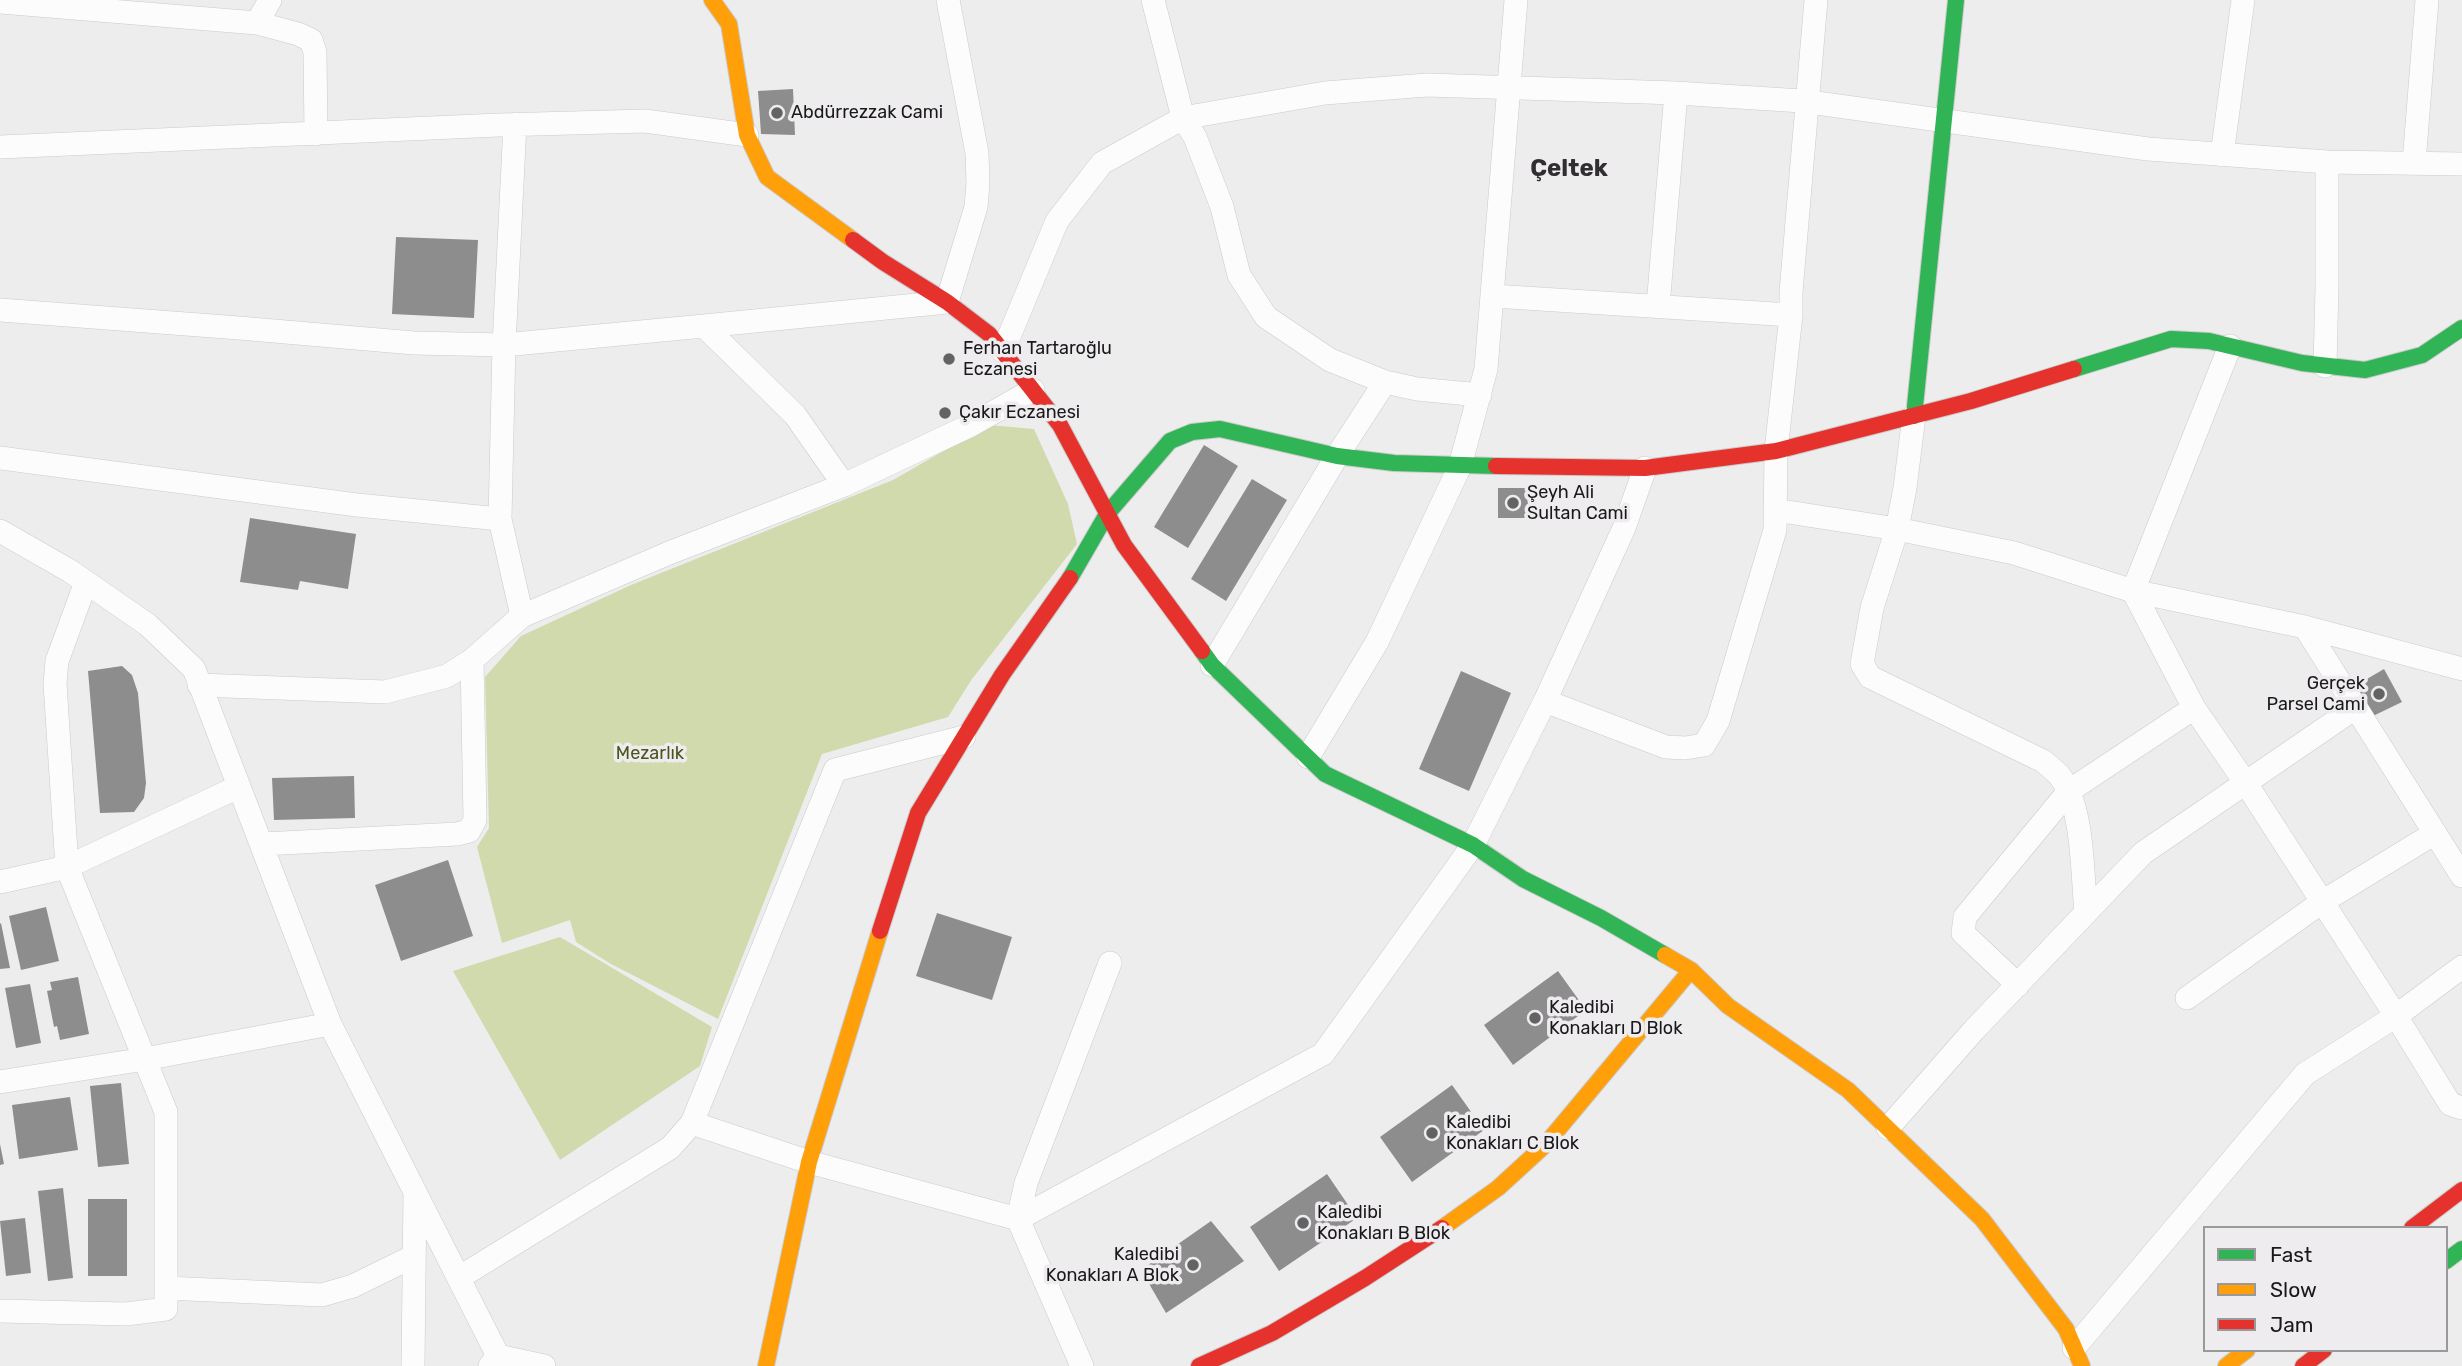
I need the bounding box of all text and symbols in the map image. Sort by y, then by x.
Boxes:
place label: Abdürrezzak Cami [791,102,943,124]
marker: Abdürrezzak Cami [769,105,785,121]
district label: Çeltek [1530,155,1608,183]
place label: Ferhan Tartaroğlu Eczanesi [963,338,1112,380]
marker: Ferhan Tartaroğlu Eczanesi [941,351,957,367]
place label: Çakır Eczanesi [959,402,1080,424]
marker: Çakır Eczanesi [937,405,953,421]
place label: Şeyh Ali Sultan Cami [1527,482,1628,524]
marker: Şeyh Ali Sultan Cami [1505,495,1521,511]
place label: Gerçek Parsel Cami [2267,673,2365,716]
marker: Gerçek Parsel Cami [2371,686,2387,702]
park label: Mezarlık [616,743,684,765]
place label: Kaledibi Konakları D Blok [1549,997,1682,1040]
marker: Kaledibi Konakları D Blok [1527,1010,1543,1026]
place label: Kaledibi Konakları C Blok [1446,1112,1579,1154]
marker: Kaledibi Konakları C Blok [1424,1125,1440,1141]
place label: Kaledibi Konakları B Blok [1317,1202,1450,1244]
marker: Kaledibi Konakları B Blok [1295,1215,1311,1231]
legend [2203,1226,2448,1352]
text: Fast [2270,1242,2312,1267]
place label: Kaledibi Konakları A Blok [1046,1244,1179,1286]
marker: Kaledibi Konakları A Blok [1185,1257,1201,1273]
text: Slow [2270,1277,2317,1302]
text: Jam [2270,1312,2314,1337]

